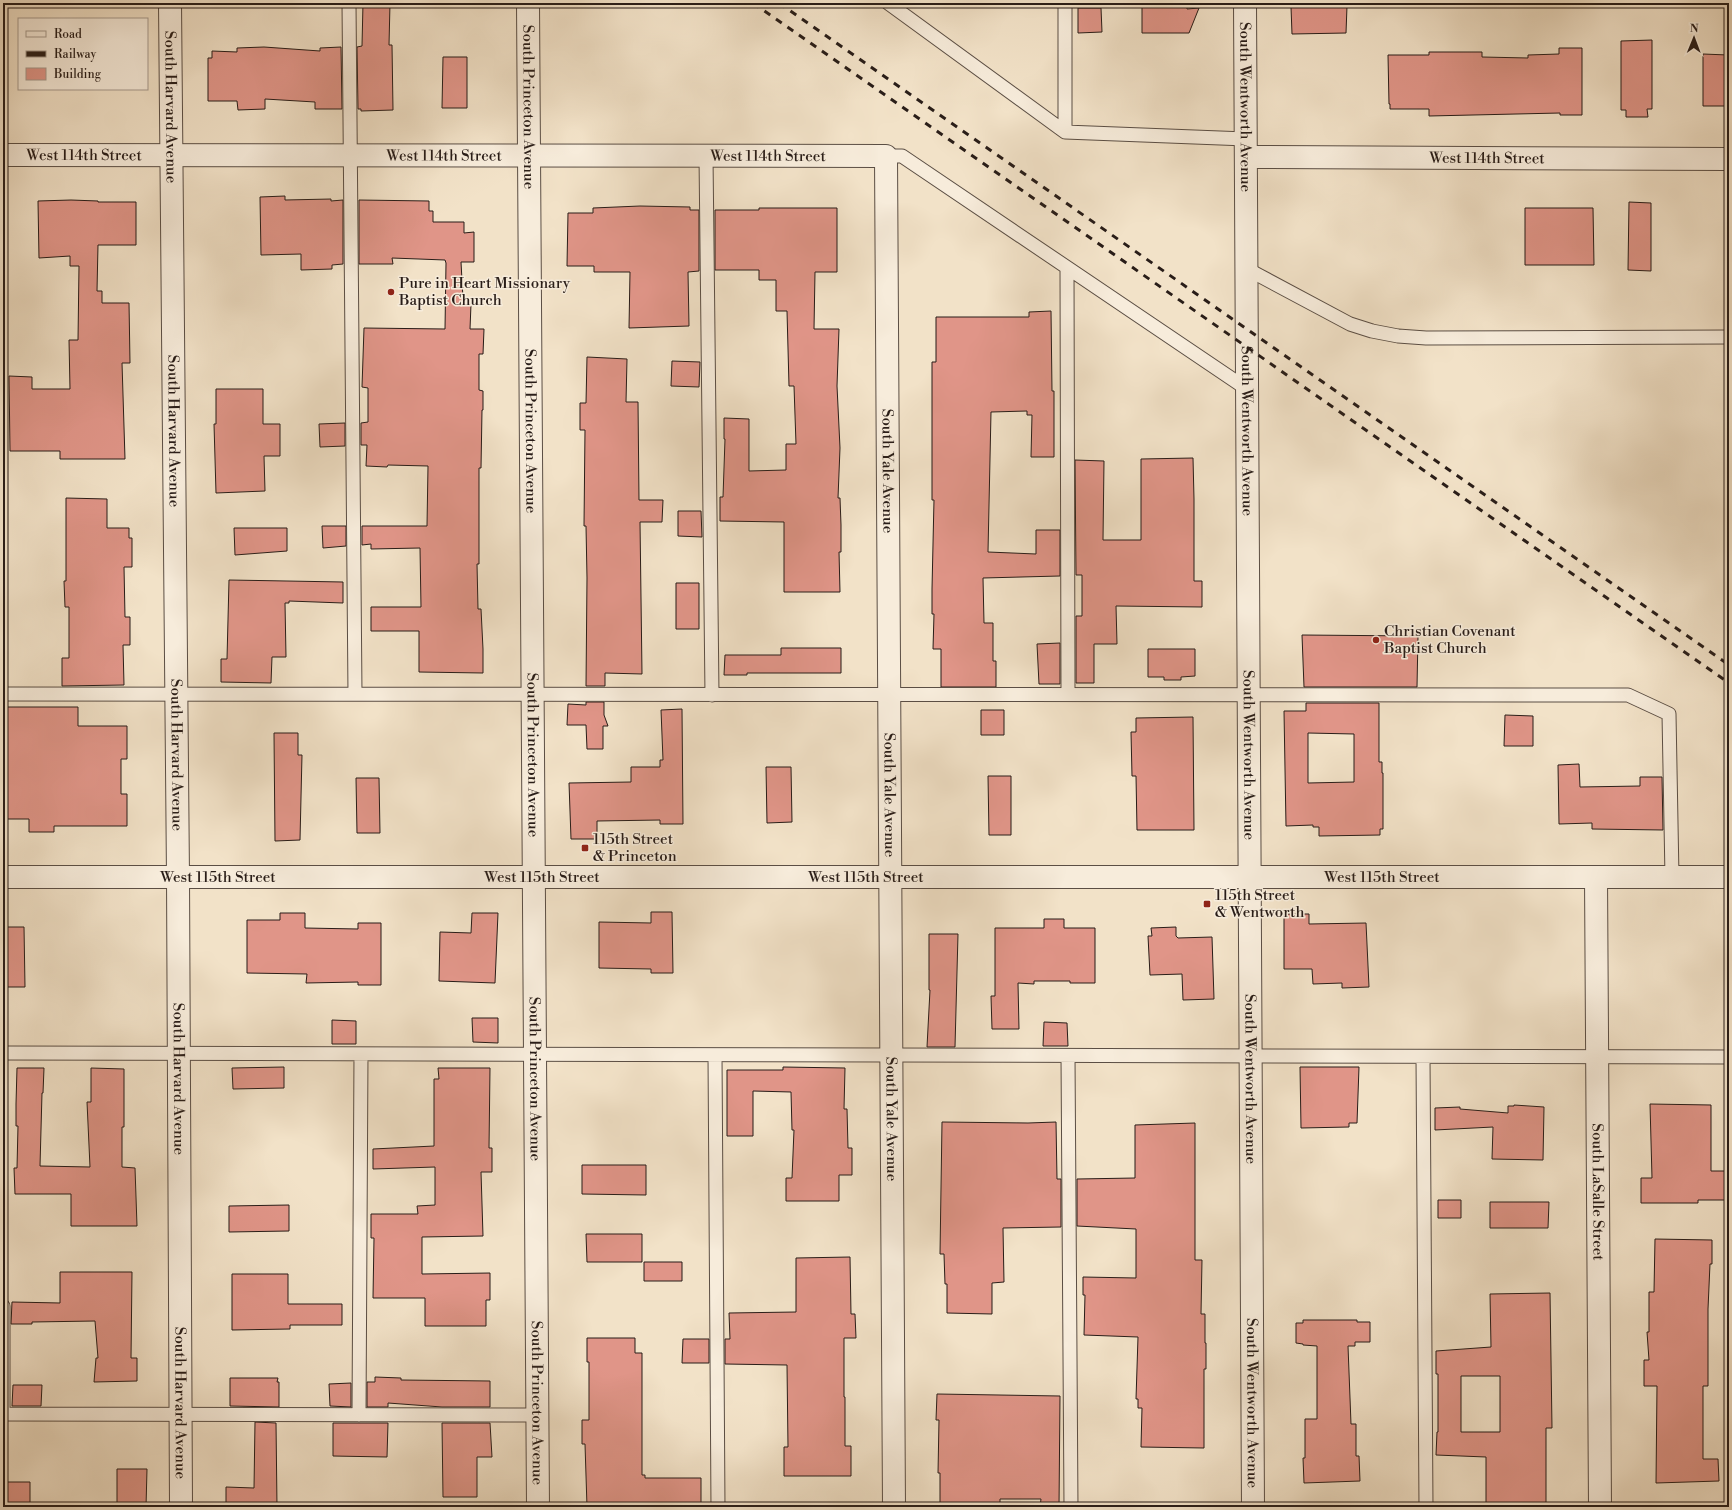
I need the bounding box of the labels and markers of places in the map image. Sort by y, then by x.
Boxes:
place label: Pure in Heart Missionary Baptist Church [398,274,571,310]
marker: Pure in Heart Missionary Baptist Church [386,287,396,297]
place label: Christian Covenant Baptist Church [1383,622,1516,658]
marker: Christian Covenant Baptist Church [1371,635,1381,645]
place label: 115th Street & Princeton [593,830,677,866]
marker: 115th Street & Princeton [580,843,590,853]
place label: 115th Street & Wentworth [1215,886,1305,922]
marker: 115th Street & Wentworth [1202,899,1212,909]

